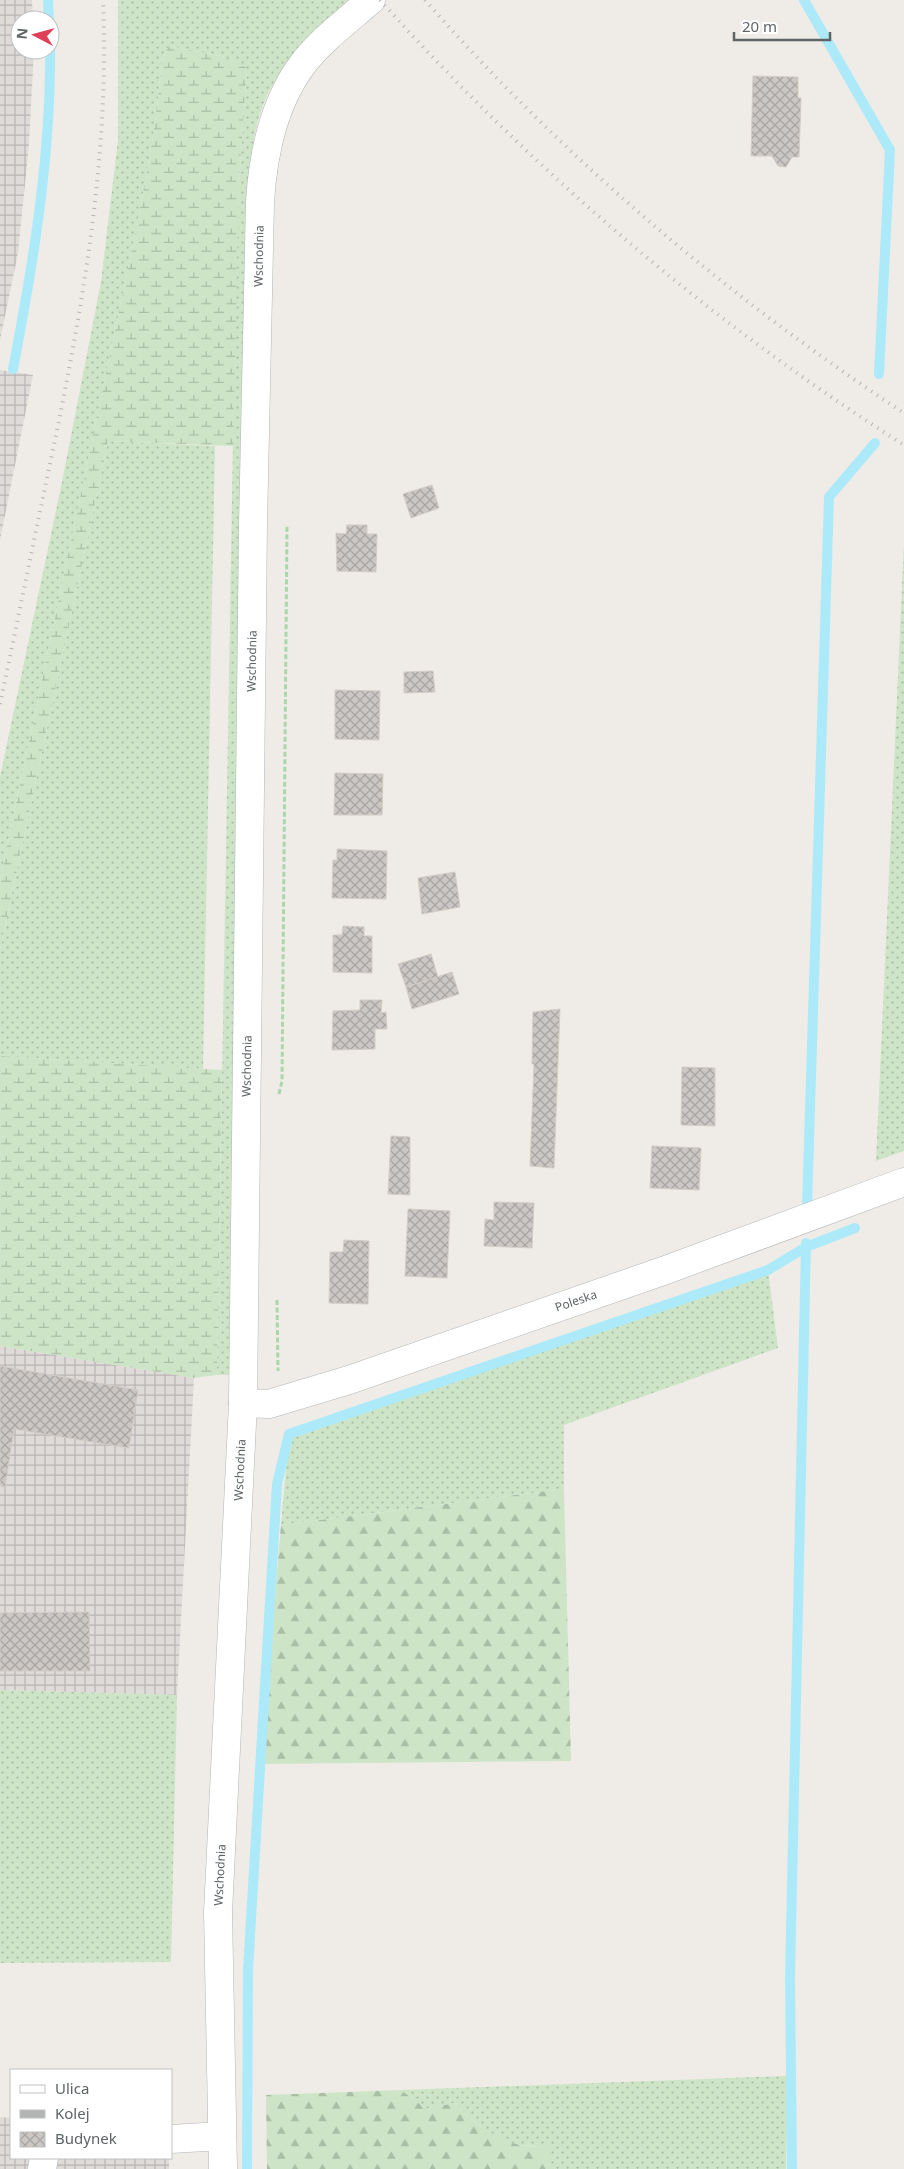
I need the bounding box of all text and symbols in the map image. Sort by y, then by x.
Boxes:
north arrow [10,10,60,60]
scale bar [734,10,830,42]
text: 20 m [742,16,777,36]
text: N [12,27,32,40]
street label: Wschodnia [249,225,268,287]
street label: Wschodnia [242,630,261,692]
street label: Wschodnia [237,1035,256,1097]
street label: Poleska [553,1285,599,1316]
street label: Wschodnia [229,1439,250,1501]
street label: Wschodnia [209,1844,230,1906]
legend [10,2069,172,2159]
text: Ulica [55,2078,89,2098]
text: Kolej [55,2103,90,2123]
text: Budynek [55,2128,117,2148]

